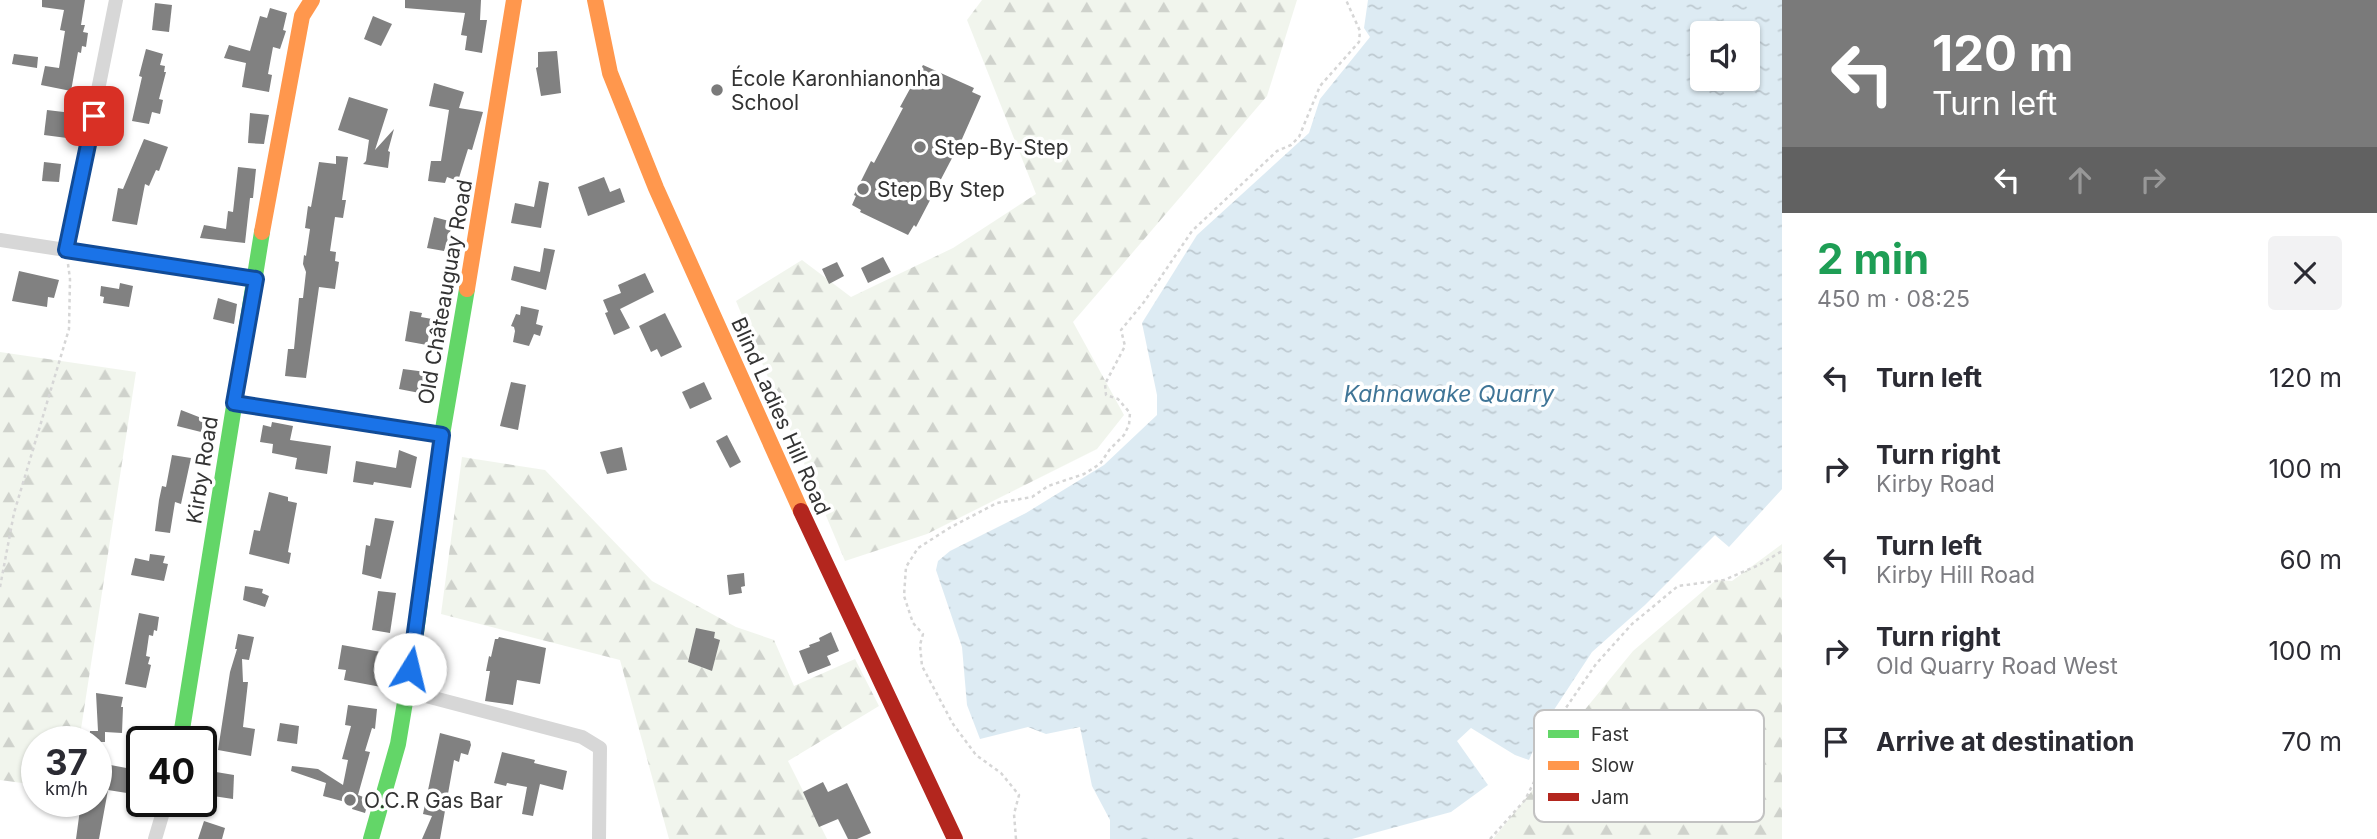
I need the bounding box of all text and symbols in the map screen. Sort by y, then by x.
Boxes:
map controls [1690,21,1760,91]
button: sound [1690,21,1760,91]
text: 120 m [1932,24,2073,83]
icon: left [1817,28,1908,119]
place label: École Karonhianonha School [731,65,941,115]
marker: École Karonhianonha School [709,82,725,98]
text: Turn left [1932,84,2057,123]
pin [64,86,124,146]
icon: arrive [75,97,113,135]
place label: Step-By-Step [934,135,1069,160]
marker: Step-By-Step [912,139,928,155]
icon: left [1988,161,2026,199]
icon: ahead [2061,161,2099,199]
icon: right [2134,161,2172,199]
place label: Step By Step [877,177,1005,202]
street label: Old Châteauguay Road [413,178,477,406]
marker: Step By Step [855,181,871,197]
text: 2 min [1817,233,1929,284]
button: close [2268,236,2342,310]
text: 450 m · 08:25 [1817,285,1970,313]
street label: Blind Ladies Hill Road [726,313,836,519]
icon: left [1817,359,1855,397]
text: Turn left [1876,362,1982,393]
text: 120 m [2269,362,2342,393]
water label: Kahnawake Quarry [1344,380,1555,408]
street label: Kirby Road [181,414,223,526]
text: Turn right [1876,439,2001,470]
icon: right [1817,450,1855,488]
text: 100 m [2269,453,2342,484]
text: Kirby Road [1876,470,1995,498]
text: Turn left [1876,530,1982,561]
icon: left [1817,541,1855,579]
text: 60 m [2279,544,2342,575]
text: Kirby Hill Road [1876,561,2035,589]
text: Turn right [1876,621,2001,652]
position arrow [373,632,447,706]
icon: right [1817,632,1855,670]
text: 100 m [2269,635,2342,666]
text: Old Quarry Road West [1876,652,2118,680]
legend [1534,710,1764,822]
text: Fast [1591,723,1629,746]
icon: arrive [1817,723,1855,761]
speed limit sign: 40 [126,726,217,817]
text: Arrive at destination [1876,726,2135,757]
text: 70 m [2281,726,2342,757]
text: 37 [45,741,88,783]
text: Slow [1591,754,1634,777]
text: km/h [45,778,88,799]
text: Jam [1591,786,1629,809]
place label: O.C.R Gas Bar [364,788,503,813]
marker: O.C.R Gas Bar [342,792,358,808]

